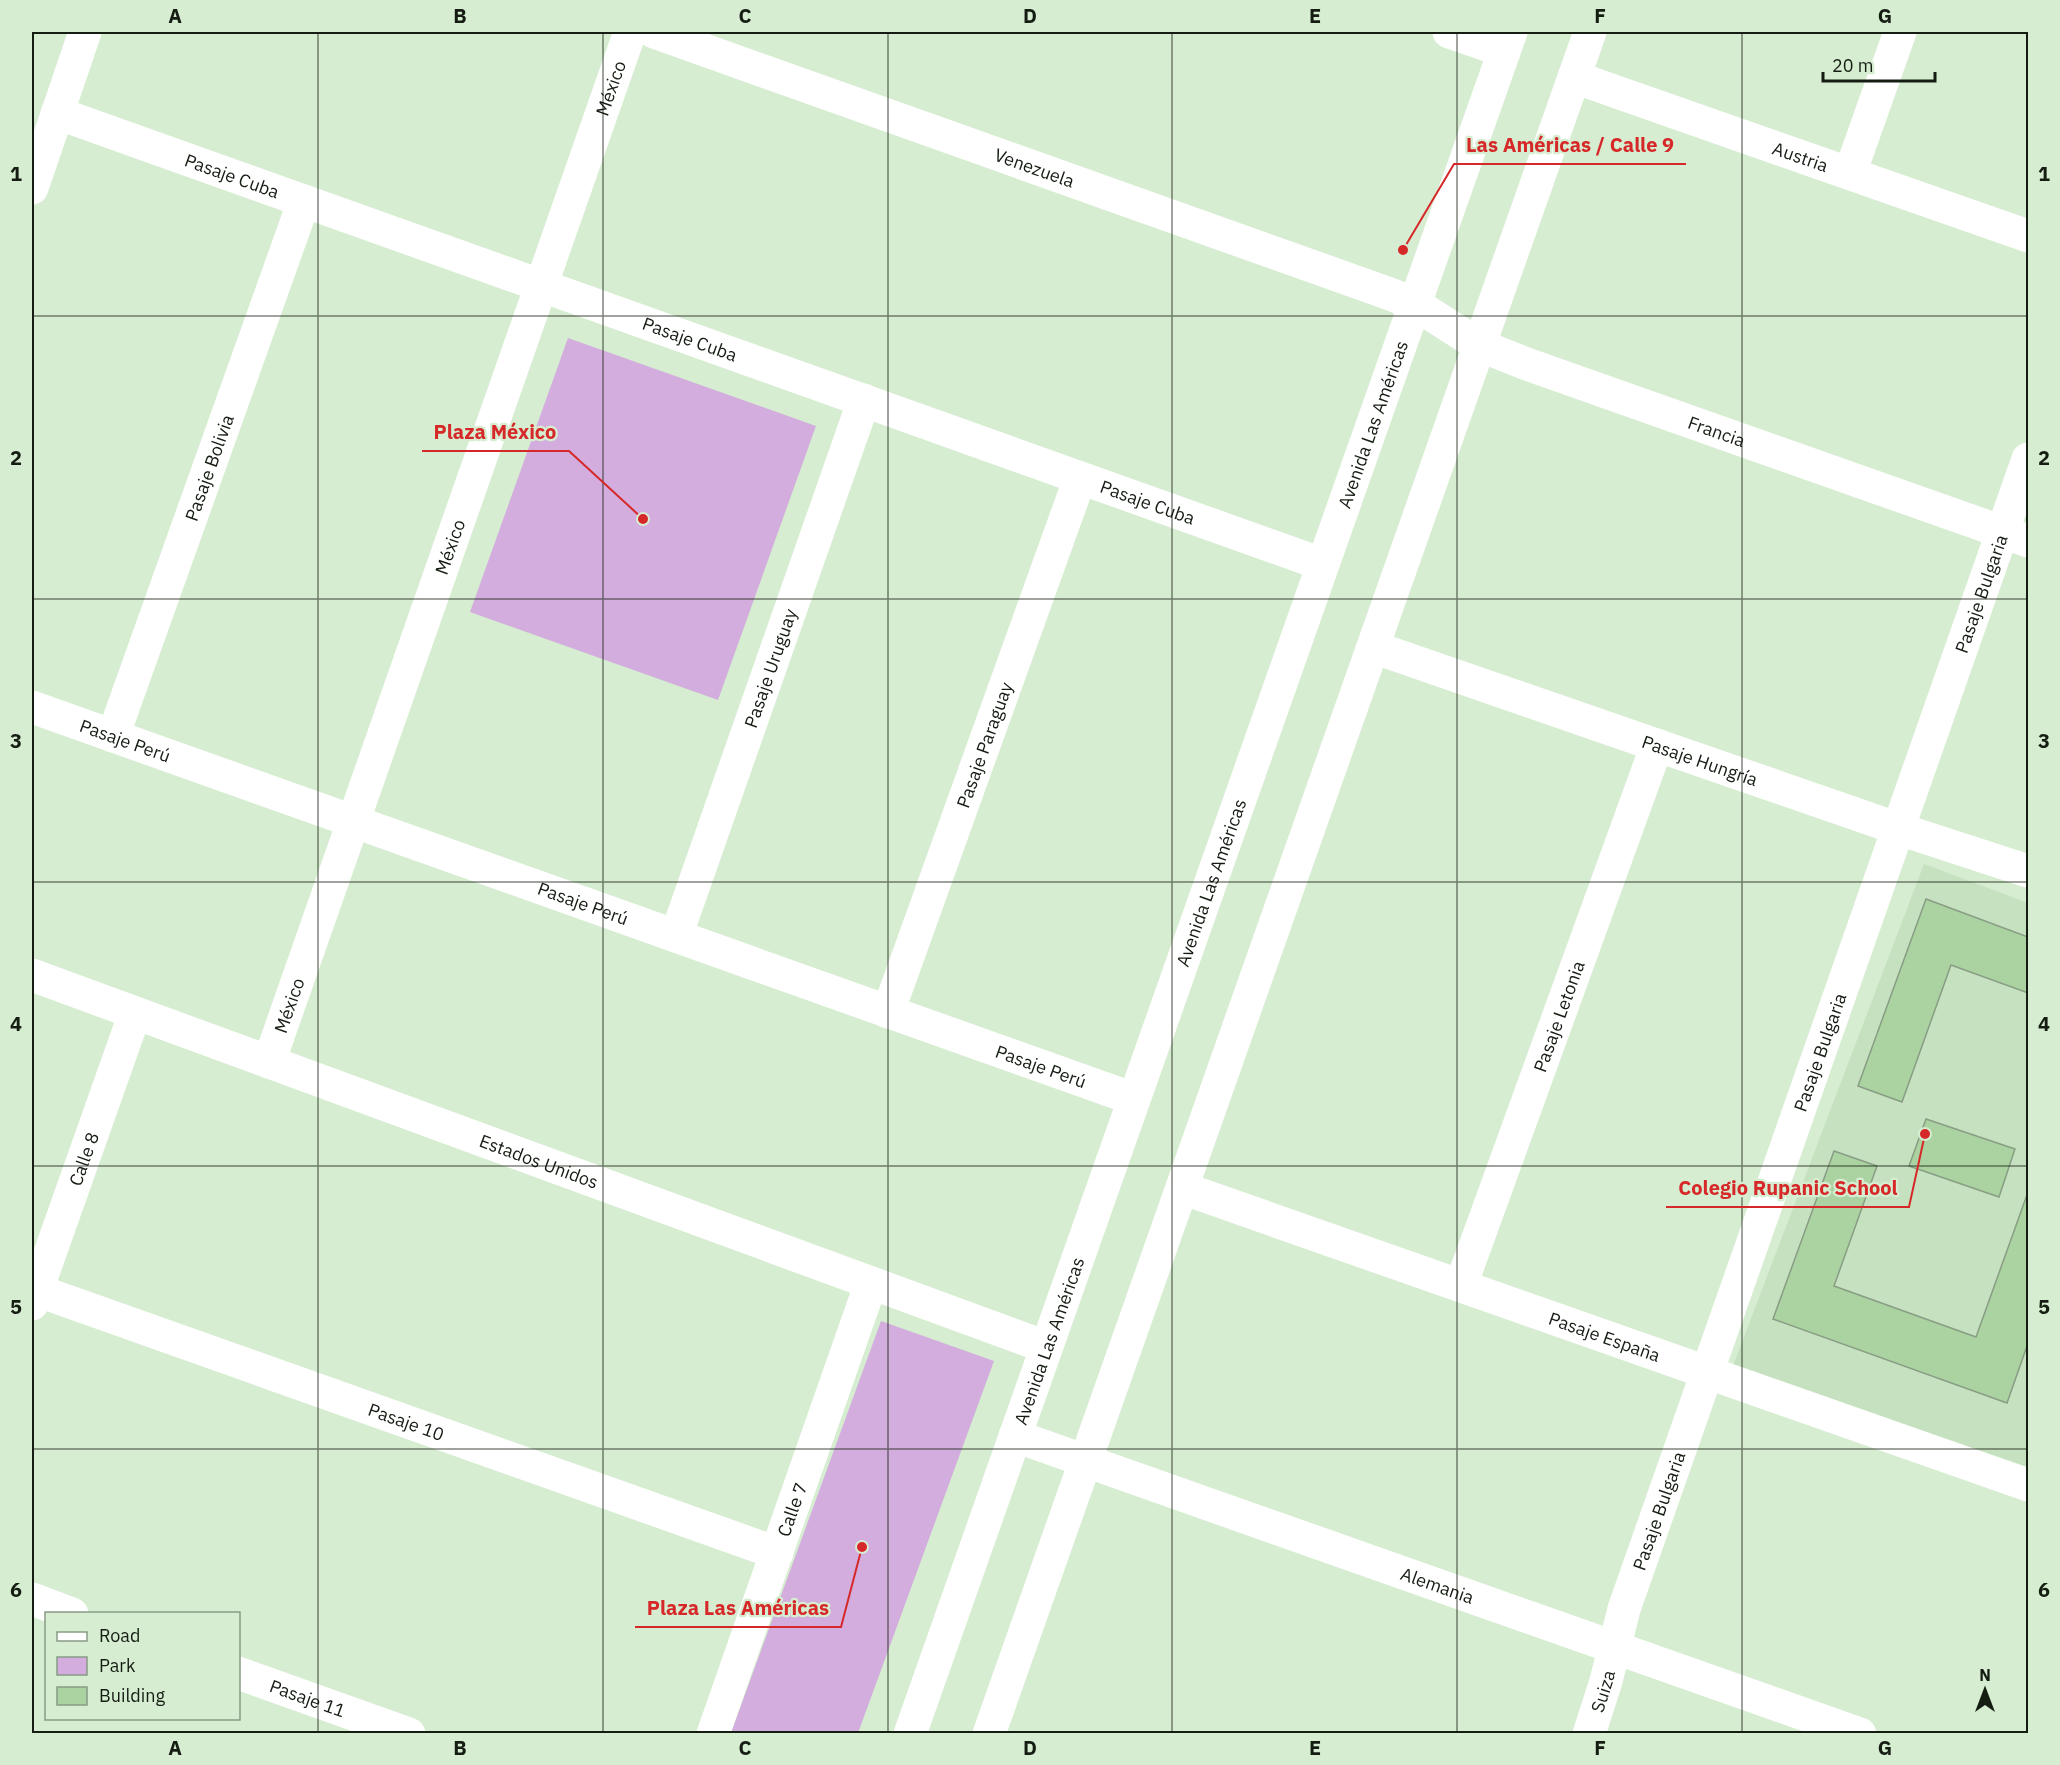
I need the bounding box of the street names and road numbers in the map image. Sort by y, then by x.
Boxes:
street label: México [590,57,631,119]
street label: Austria [1770,136,1832,177]
street label: Venezuela [991,143,1078,192]
street label: Pasaje Cuba [182,148,283,203]
street label: Pasaje Cuba [640,311,741,366]
street label: Avenida Las Américas [1332,337,1413,511]
street label: Francia [1685,410,1749,452]
street label: Pasaje Bolivia [179,411,239,524]
street label: Pasaje Cuba [1097,474,1199,529]
street label: México [429,516,470,577]
street label: Pasaje Bulgaria [1949,531,2012,656]
street label: Pasaje Uruguay [739,605,801,731]
street label: Pasaje Paraguay [951,679,1017,811]
street label: Pasaje Perú [77,713,174,767]
street label: Pasaje Hungría [1639,730,1761,791]
street label: Avenida Las Américas [1170,796,1251,969]
street label: Pasaje Perú [535,876,632,930]
street label: Pasaje Letonia [1528,957,1589,1075]
street label: México [269,975,309,1036]
street label: Pasaje Bulgaria [1788,990,1851,1115]
street label: Pasaje Perú [993,1039,1090,1093]
street label: Calle 8 [63,1129,103,1189]
street label: Estados Unidos [476,1129,602,1193]
street label: Avenida Las Américas [1009,1254,1089,1428]
street label: Pasaje España [1546,1306,1664,1367]
street label: Pasaje 10 [365,1397,447,1446]
street label: Pasaje Bulgaria [1627,1448,1690,1573]
street label: Calle 7 [772,1479,812,1539]
street label: Alemania [1398,1562,1478,1609]
street label: Suiza [1585,1667,1620,1715]
street label: Pasaje 11 [267,1674,349,1722]

